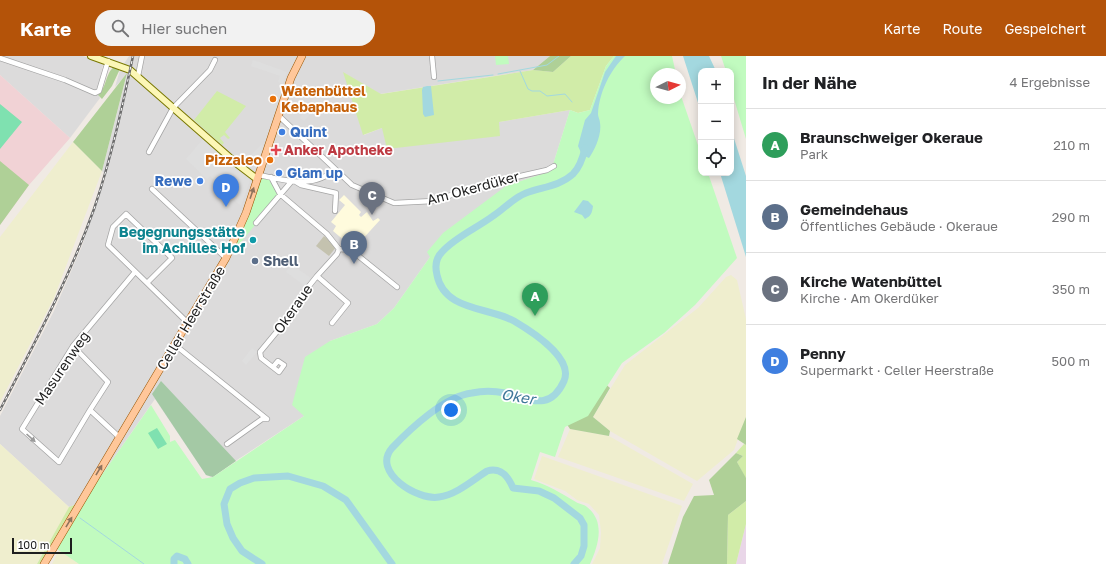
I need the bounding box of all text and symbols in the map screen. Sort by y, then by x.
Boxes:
search box [95,10,375,46]
text: Karte [20,17,71,40]
icon: search [109,17,131,39]
text: Hier suchen [141,19,227,37]
text: Karte [884,20,920,37]
text: Route [942,20,982,37]
text: Gespeichert [1004,20,1086,37]
north arrow [650,68,686,104]
map controls [698,68,734,176]
button: + [698,68,734,104]
text: In der Nähe [762,72,857,93]
text: 4 Ergebnisse [1010,74,1090,90]
place label: Watenbüttel Kebaphaus [281,82,366,115]
marker: Watenbüttel Kebaphaus [268,94,278,104]
button: − [698,104,734,140]
place label: Quint [290,123,327,140]
marker: Quint [277,127,287,137]
text: Braunschweiger Okeraue [800,128,983,146]
text: A [770,137,780,153]
text: 210 m [1053,137,1090,153]
button: locate [698,140,734,176]
place label: Anker Apotheke [284,141,393,158]
marker: Anker Apotheke [271,145,281,155]
text: Park [800,146,828,162]
place label: Pizzaleo [205,151,262,168]
marker: Pizzaleo [265,155,275,165]
place label: Glam up [287,164,343,181]
street label: Am Okerdüker [425,167,521,208]
marker: Glam up [274,168,284,178]
place label: Rewe [154,172,192,189]
pin: D [213,174,239,207]
marker: Rewe [195,176,205,186]
pin: C [359,182,385,215]
one-way arrow [250,187,256,199]
text: Gemeindehaus [800,200,908,218]
text: B [770,209,780,225]
text: 290 m [1052,209,1090,225]
text: Öffentliches Gebäude · Okeraue [800,218,998,234]
place label: Begegnungsstätte im Achilles Hof [119,223,246,256]
pin: B [341,231,367,264]
marker: Begegnungsstätte im Achilles Hof [248,235,258,245]
place label: Shell [263,252,299,269]
marker: Shell [250,256,260,266]
street label: Celler Heerstraße [153,263,228,373]
text: Kirche Watenbüttel [800,272,942,290]
street label: Okeraue [270,281,316,336]
text: C [770,281,780,297]
text: 350 m [1052,281,1090,297]
pin: A [522,283,548,316]
text: Kirche · Am Okerdüker [800,290,939,306]
street label: Masurenweg [31,327,93,408]
text: Penny [800,344,846,362]
text: D [770,353,780,369]
text: 500 m [1052,353,1090,369]
text: Supermarkt · Celler Heerstraße [800,362,994,378]
water label: Oker [500,384,538,408]
your location [441,400,461,420]
one-way arrow [26,433,36,442]
one-way arrow [96,464,103,476]
one-way arrow [65,516,72,528]
scale bar [12,536,72,555]
text: 100 m [18,538,49,551]

